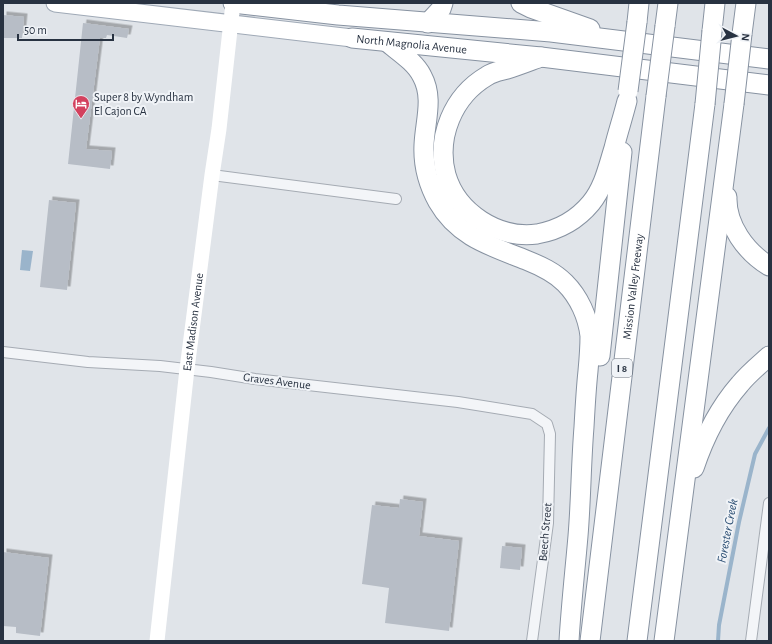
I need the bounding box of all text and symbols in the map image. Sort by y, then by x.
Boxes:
scale bar [18,16,113,42]
north arrow [716,16,756,56]
text: 50 m [24,24,47,36]
street label: North Magnolia Avenue [356,32,468,56]
text: N [740,33,751,42]
place label: Super 8 by Wyndham El Cajon CA [94,91,193,118]
hotel icon: Super 8 by Wyndham El Cajon CA [71,94,91,119]
street label: Mission Valley Freeway [621,233,646,340]
street label: East Madison Avenue [181,272,205,372]
road number: I 8 [612,359,632,377]
street label: Graves Avenue [243,371,311,391]
water label: Forester Creek [715,498,741,564]
street label: Beech Street [536,502,554,562]

